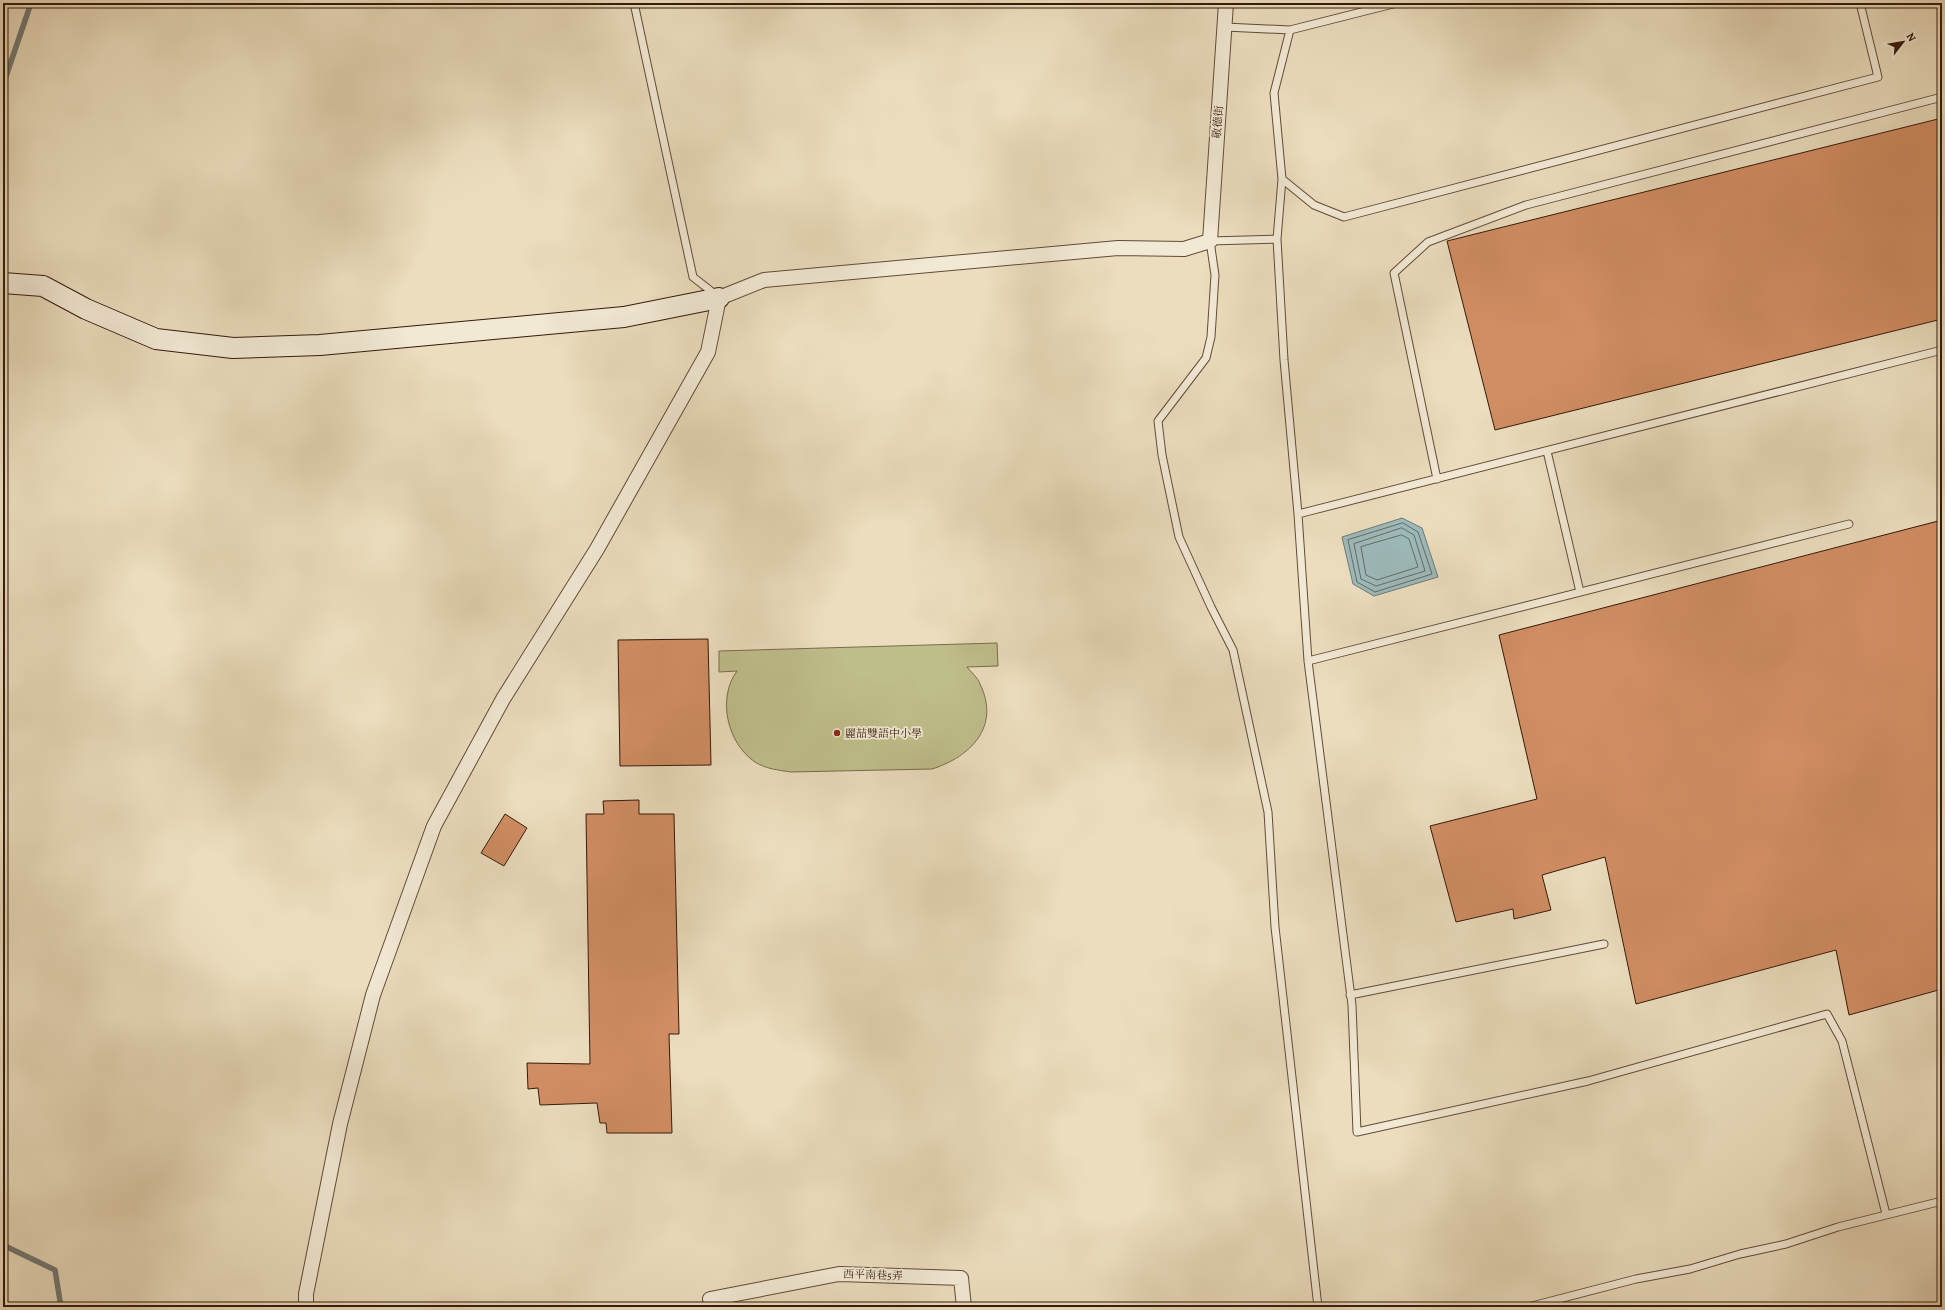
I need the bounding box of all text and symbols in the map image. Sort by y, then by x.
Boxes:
north arrow [1883,22,1923,62]
text: N [1903,30,1920,44]
street label: 敬德街 [1209,105,1227,139]
place label: 麗喆雙語中小學 [845,726,922,741]
marker: 麗喆雙語中小學 [832,728,842,738]
street label: 西平南巷5弄 [843,1266,903,1284]

